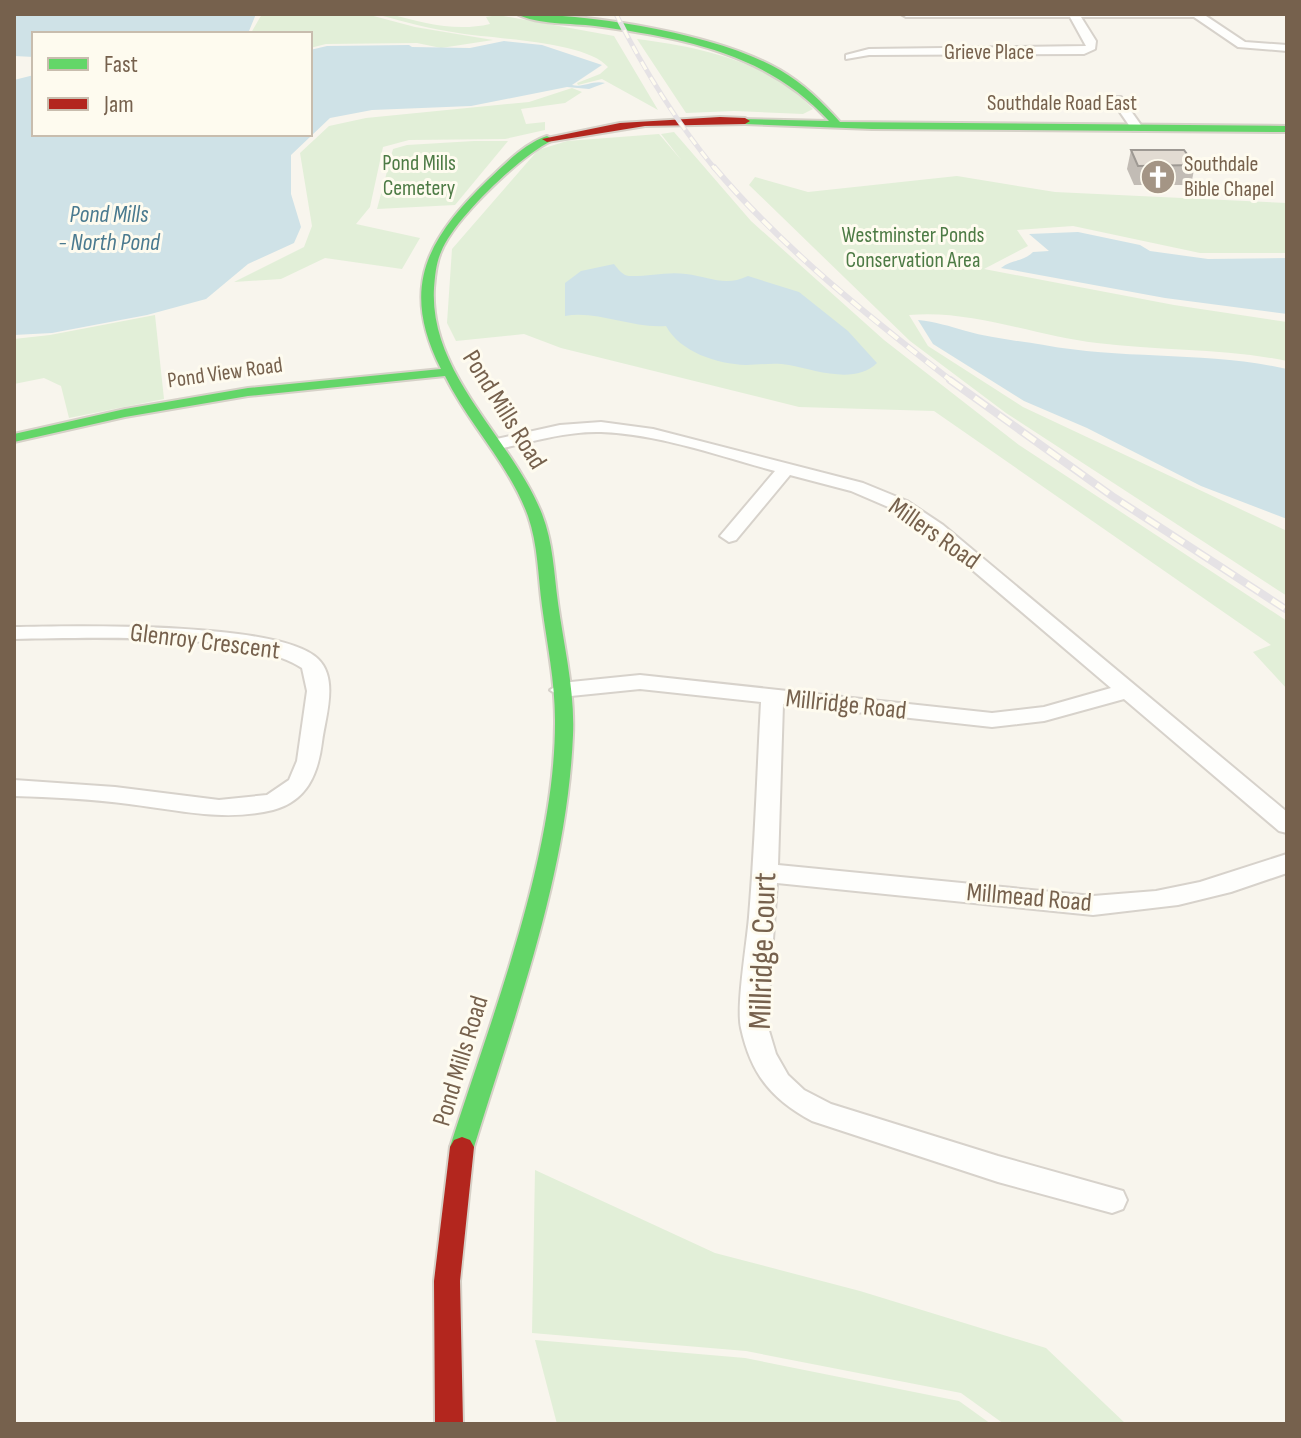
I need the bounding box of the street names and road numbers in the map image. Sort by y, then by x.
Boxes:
street label: Grieve Place [944,39,1034,66]
street label: Southdale Road East [987,90,1137,117]
street label: Pond Mills Road [455,345,553,475]
street label: Pond View Road [166,352,284,394]
street label: Millers Road [882,491,986,577]
street label: Glenroy Crescent [128,617,282,667]
street label: Millridge Road [784,683,908,727]
street label: Millridge Court [741,872,785,1030]
street label: Millmead Road [965,877,1093,919]
street label: Pond Mills Road [426,992,496,1130]

